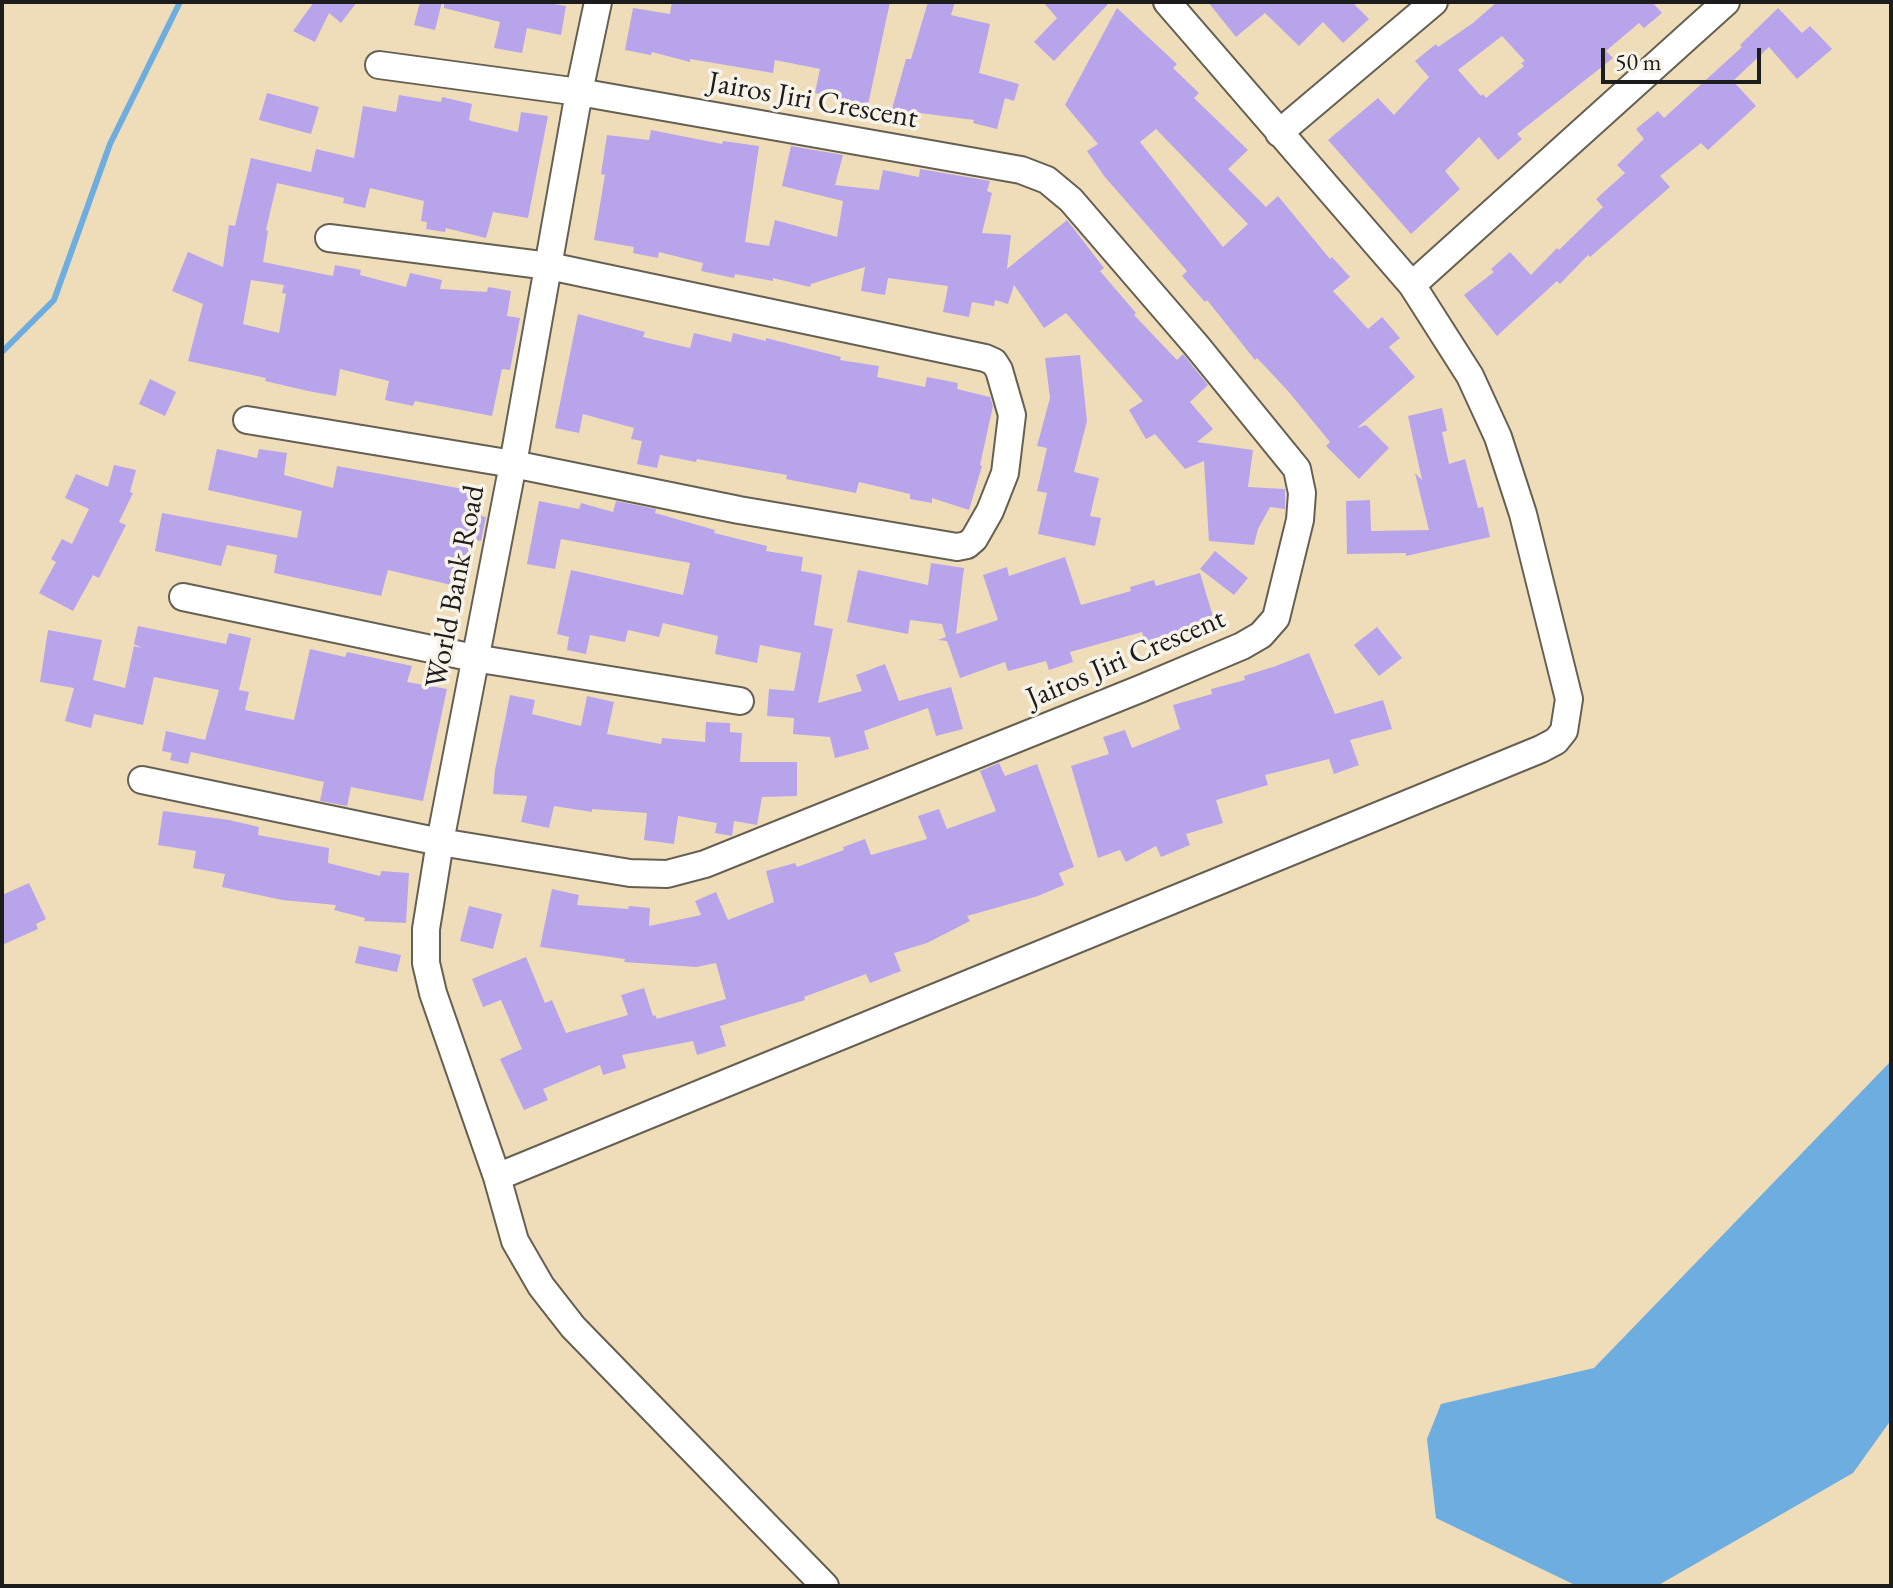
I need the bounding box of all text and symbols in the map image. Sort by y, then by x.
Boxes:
scale bar [1605,32,1765,82]
text: 50 m [1615,46,1662,77]
street label: Jairos Jiri Crescent [705,65,921,137]
street label: World Bank Road [419,482,493,692]
street label: Jairos Jiri Crescent [1021,601,1231,717]

